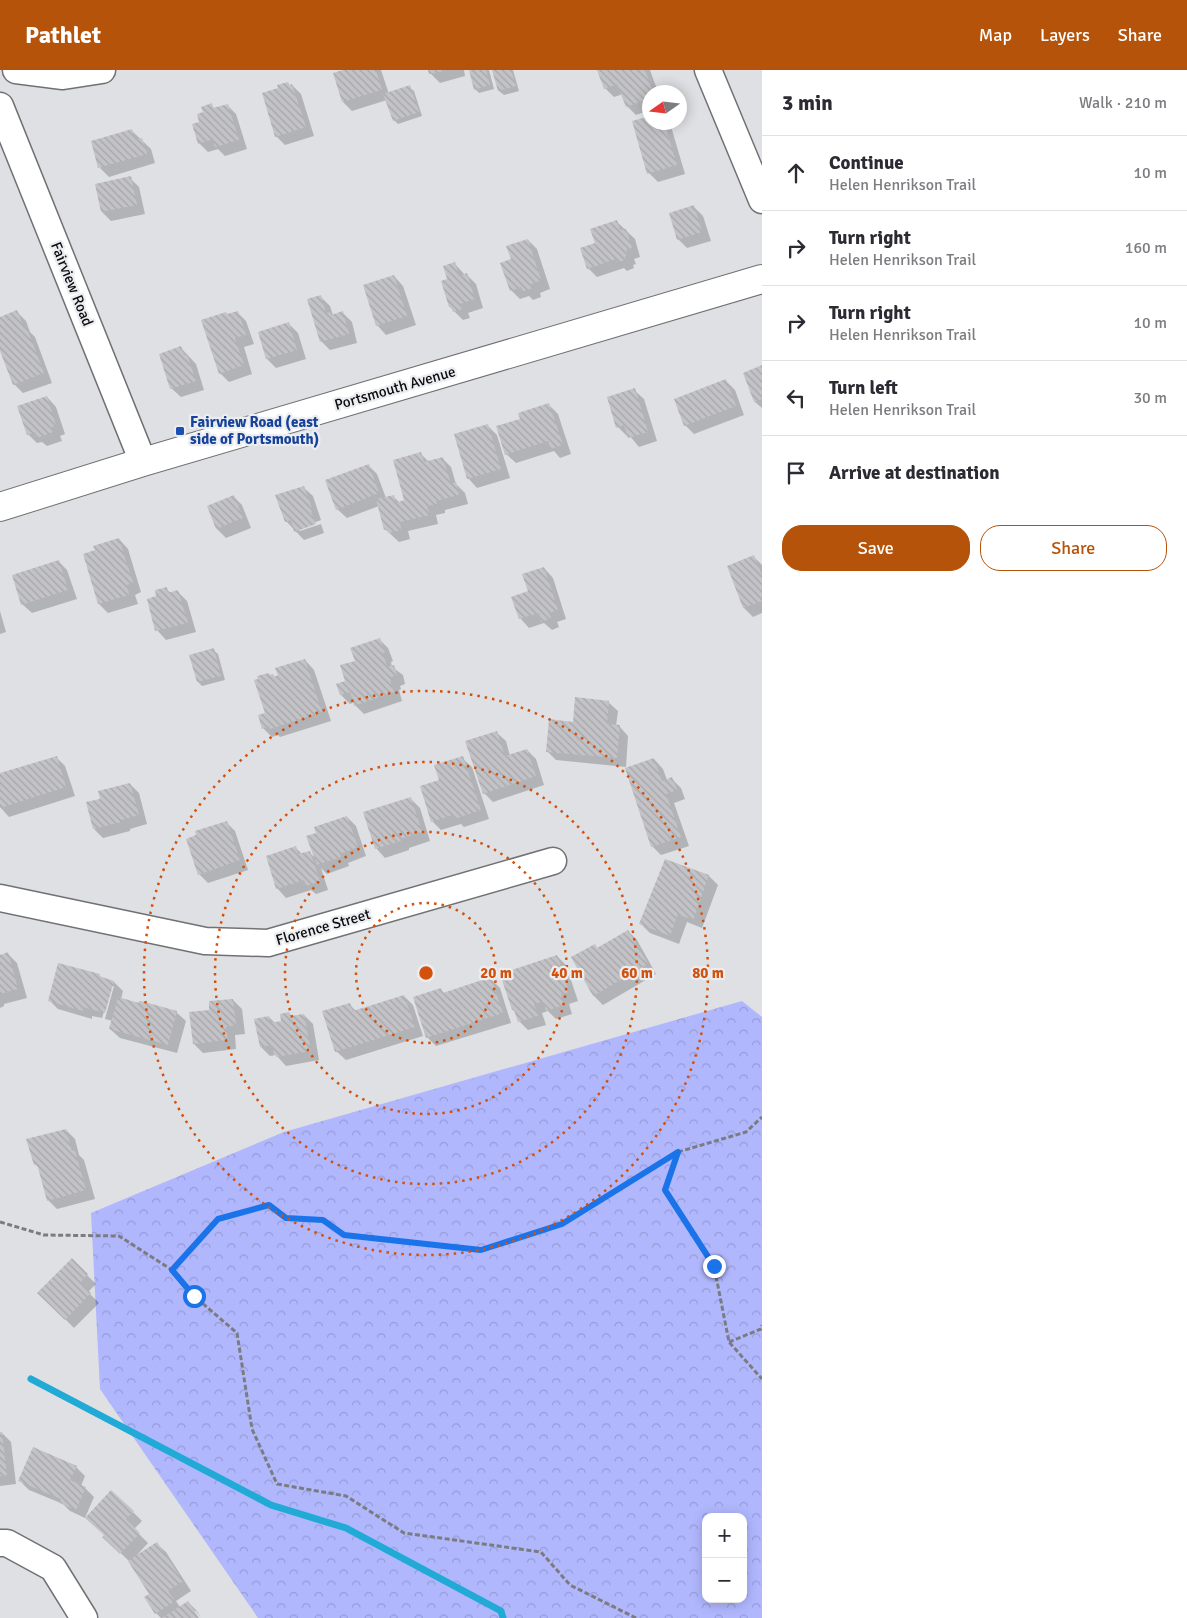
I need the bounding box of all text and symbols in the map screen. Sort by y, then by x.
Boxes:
text: Pathlet [25,20,101,50]
text: Map [979,24,1012,46]
text: Layers [1040,24,1090,46]
text: Share [1118,24,1162,46]
north arrow [642,85,687,130]
text: 3 min [782,90,833,116]
text: Walk · 210 m [1079,93,1167,113]
text: Continue [829,151,904,175]
icon: ahead [782,159,810,187]
text: 10 m [1133,163,1167,183]
text: Helen Henrikson Trail [829,175,976,195]
text: Turn right [829,226,911,250]
icon: right [782,234,810,262]
text: 160 m [1125,238,1167,258]
street label: Fairview Road [47,239,97,329]
text: Helen Henrikson Trail [829,250,976,270]
text: Turn right [829,301,911,325]
icon: right [782,309,810,337]
text: 10 m [1133,313,1167,333]
text: Helen Henrikson Trail [829,325,976,345]
street label: Portsmouth Avenue [332,362,458,414]
text: Turn left [829,376,898,400]
icon: left [782,384,810,412]
text: 30 m [1133,388,1167,408]
text: Helen Henrikson Trail [829,400,976,420]
place label: Fairview Road (east side of Portsmouth) [190,413,319,448]
marker: Fairview Road (east side of Portsmouth) [174,425,186,437]
icon: arrive [782,459,810,487]
text: Arrive at destination [829,461,1000,485]
button: Save [782,525,970,571]
button: Share [980,525,1167,571]
street label: Florence Street [274,905,372,949]
centre of rings [417,964,435,982]
text: 20 m [480,964,512,982]
text: 40 m [551,964,583,982]
text: 60 m [621,964,653,982]
text: 80 m [692,964,724,982]
route end [703,1255,726,1278]
route start [183,1285,206,1308]
map controls [702,1513,747,1603]
button: + [702,1513,747,1558]
button: − [702,1558,747,1603]

